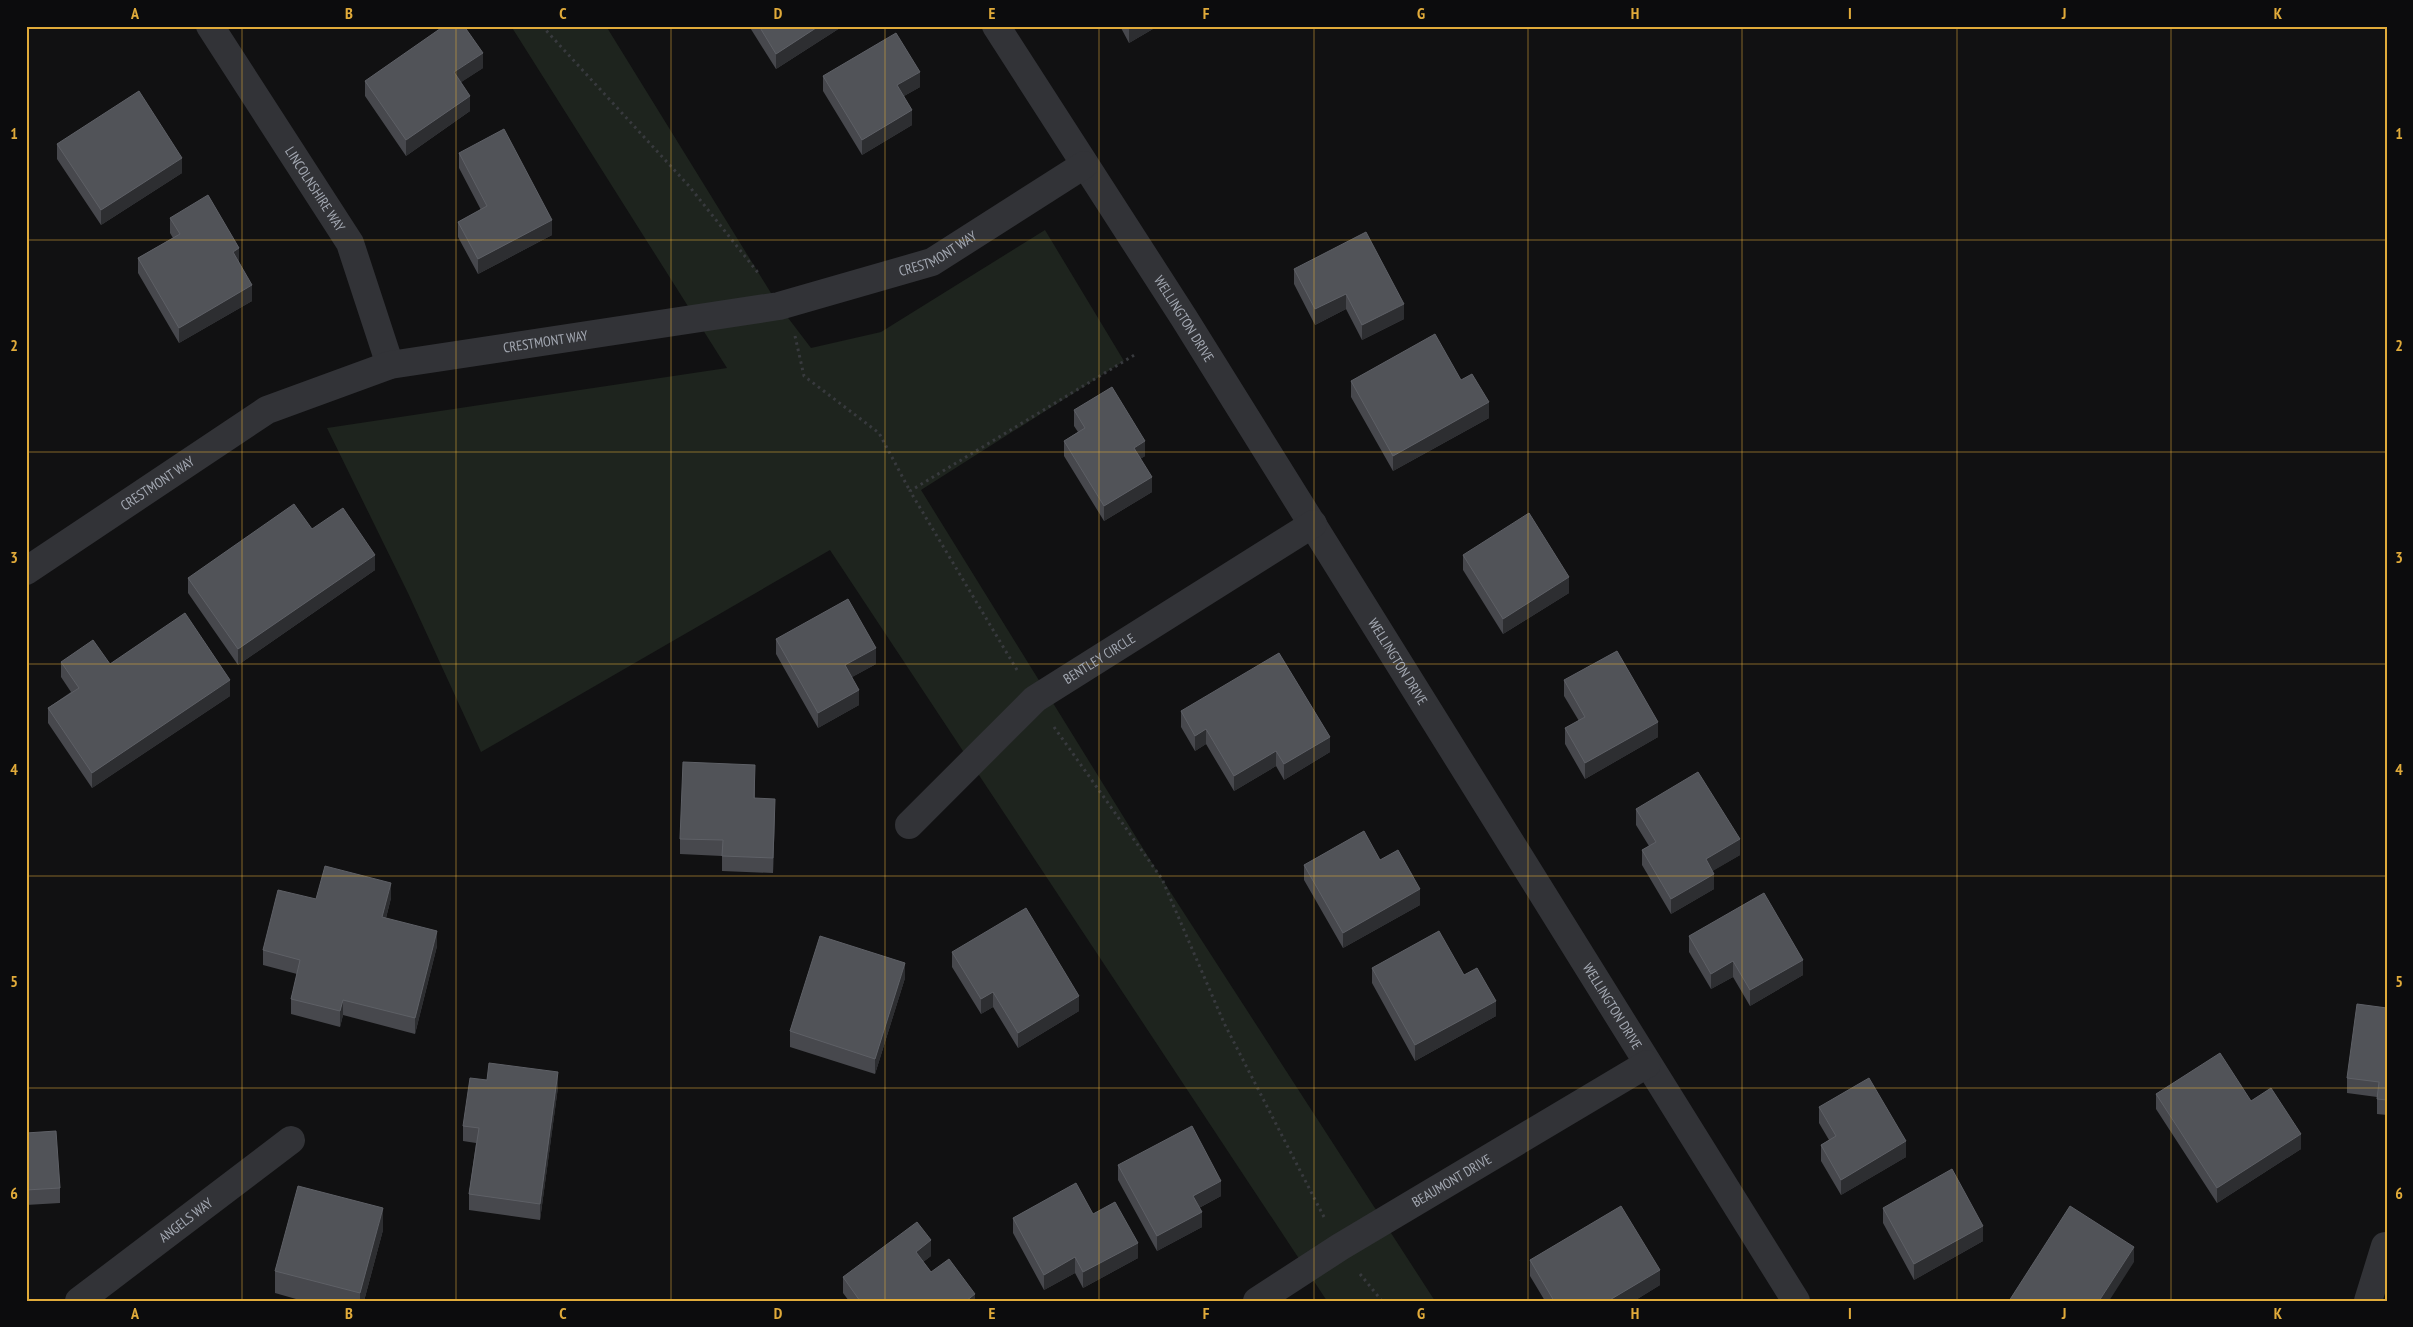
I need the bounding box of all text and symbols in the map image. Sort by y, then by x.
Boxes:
text: A [130,3,140,23]
text: B [345,3,353,23]
text: C [559,3,567,23]
text: D [774,3,783,23]
text: E [989,3,996,23]
text: F [1203,3,1210,23]
text: G [1417,3,1425,23]
text: H [1631,3,1639,23]
text: I [1848,3,1852,23]
text: J [2061,3,2066,23]
text: K [2274,3,2283,23]
text: 1 [10,123,18,143]
text: 1 [2395,123,2403,143]
street label: LINCOLNSHIRE WAY [281,143,349,235]
street label: CRESTMONT WAY [897,227,981,280]
street label: WELLINGTON DRIVE [1150,272,1218,365]
street label: CRESTMONT WAY [502,326,590,357]
text: 2 [10,335,18,355]
text: 2 [2395,335,2403,355]
street label: CRESTMONT WAY [117,452,198,514]
text: 3 [10,547,18,567]
text: 3 [2395,547,2403,567]
street label: WELLINGTON DRIVE [1364,615,1432,708]
street label: BENTLEY CIRCLE [1060,629,1138,688]
text: 4 [10,759,18,779]
text: 4 [2395,759,2403,779]
street label: WELLINGTON DRIVE [1579,960,1646,1053]
text: 5 [10,971,18,991]
text: 5 [2395,971,2403,991]
street label: BEAUMONT DRIVE [1409,1150,1495,1211]
text: 6 [10,1183,18,1203]
text: 6 [2395,1183,2403,1203]
street label: ANGELS WAY [155,1193,217,1246]
text: A [130,1303,140,1323]
text: B [345,1303,353,1323]
text: C [559,1303,567,1323]
text: D [774,1303,783,1323]
text: E [989,1303,996,1323]
text: F [1203,1303,1210,1323]
text: G [1417,1303,1425,1323]
text: H [1631,1303,1639,1323]
text: I [1848,1303,1852,1323]
text: J [2061,1303,2066,1323]
text: K [2274,1303,2283,1323]

